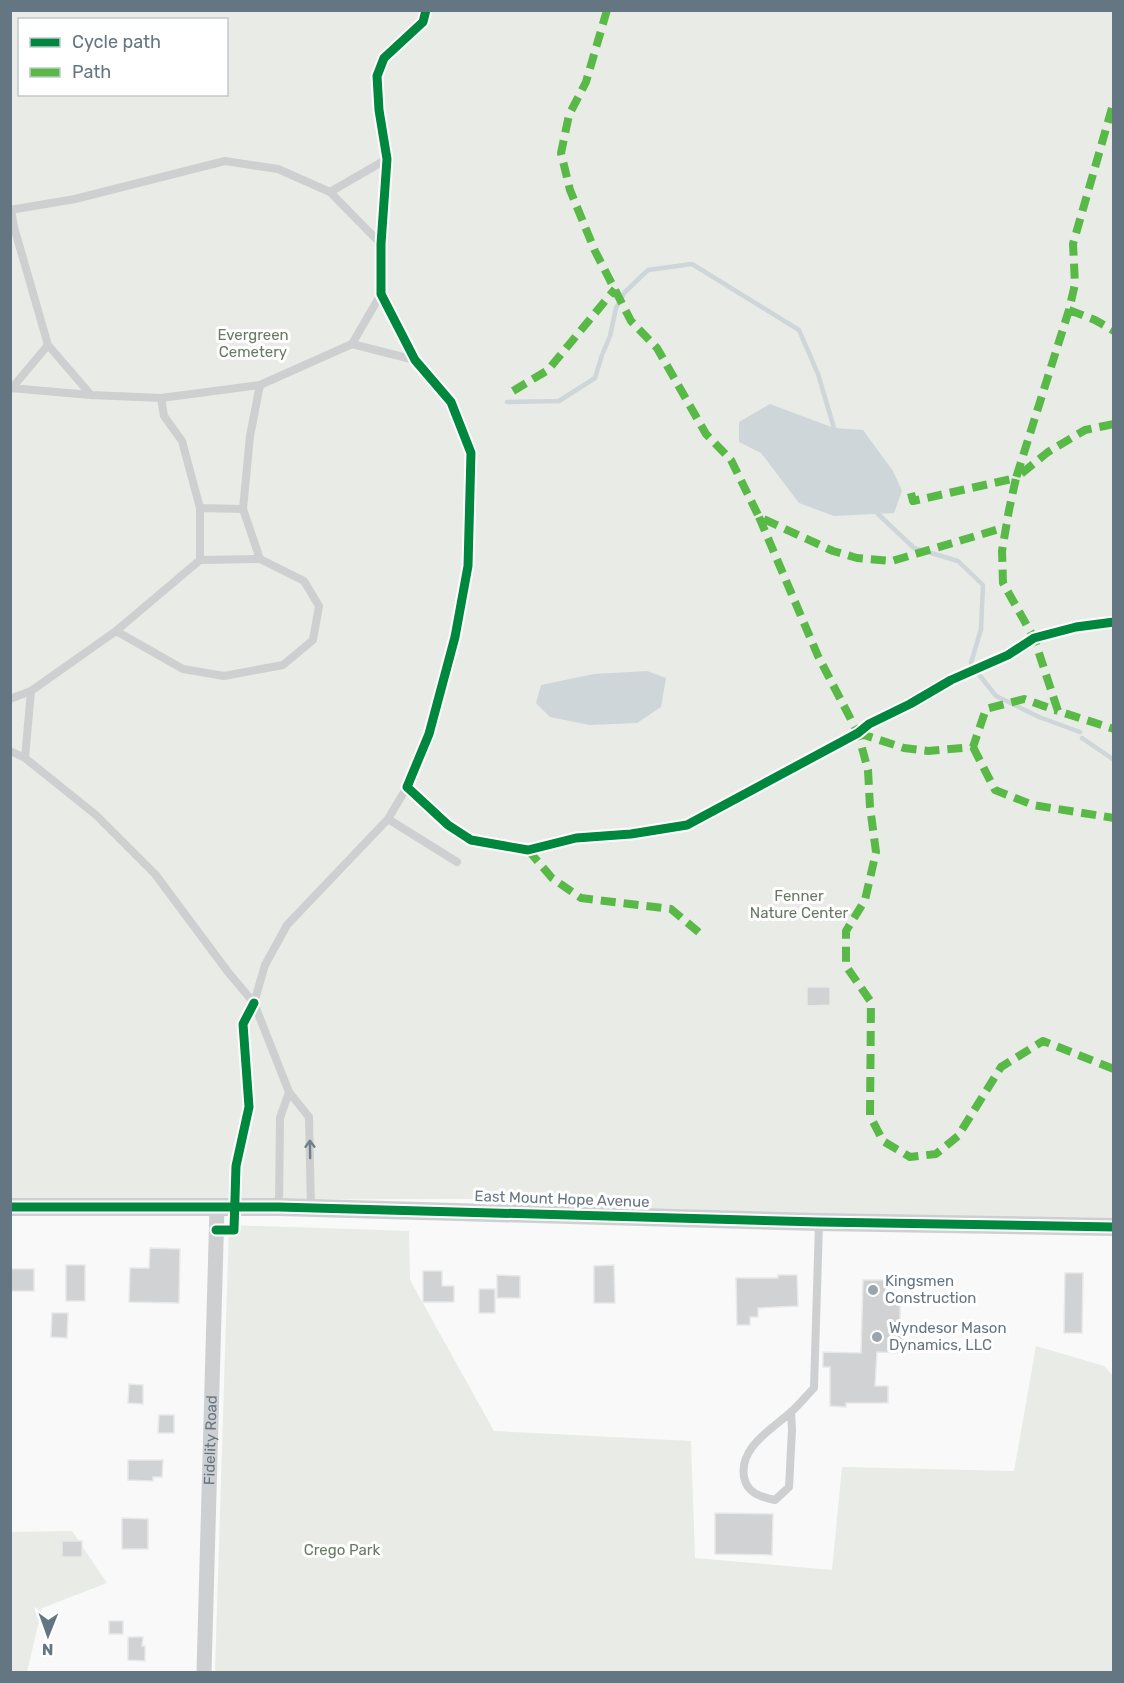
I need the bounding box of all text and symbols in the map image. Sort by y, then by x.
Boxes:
legend [18,18,228,96]
text: Cycle path [72,31,161,53]
text: Path [72,61,111,83]
park label: Evergreen Cemetery [217,326,289,361]
park label: Fenner Nature Center [750,887,849,922]
one-way arrow [304,1140,316,1160]
street label: East Mount Hope Avenue [474,1187,650,1211]
place label: Kingsmen Construction [885,1272,976,1307]
marker: Kingsmen Construction [866,1283,880,1297]
place label: Wyndesor Mason Dynamics, LLC [889,1319,1007,1354]
marker: Wyndesor Mason Dynamics, LLC [870,1330,884,1344]
street label: Fidelity Road [200,1395,221,1485]
park label: Crego Park [304,1541,380,1559]
north arrow [18,1605,78,1665]
text: N [42,1640,54,1659]

